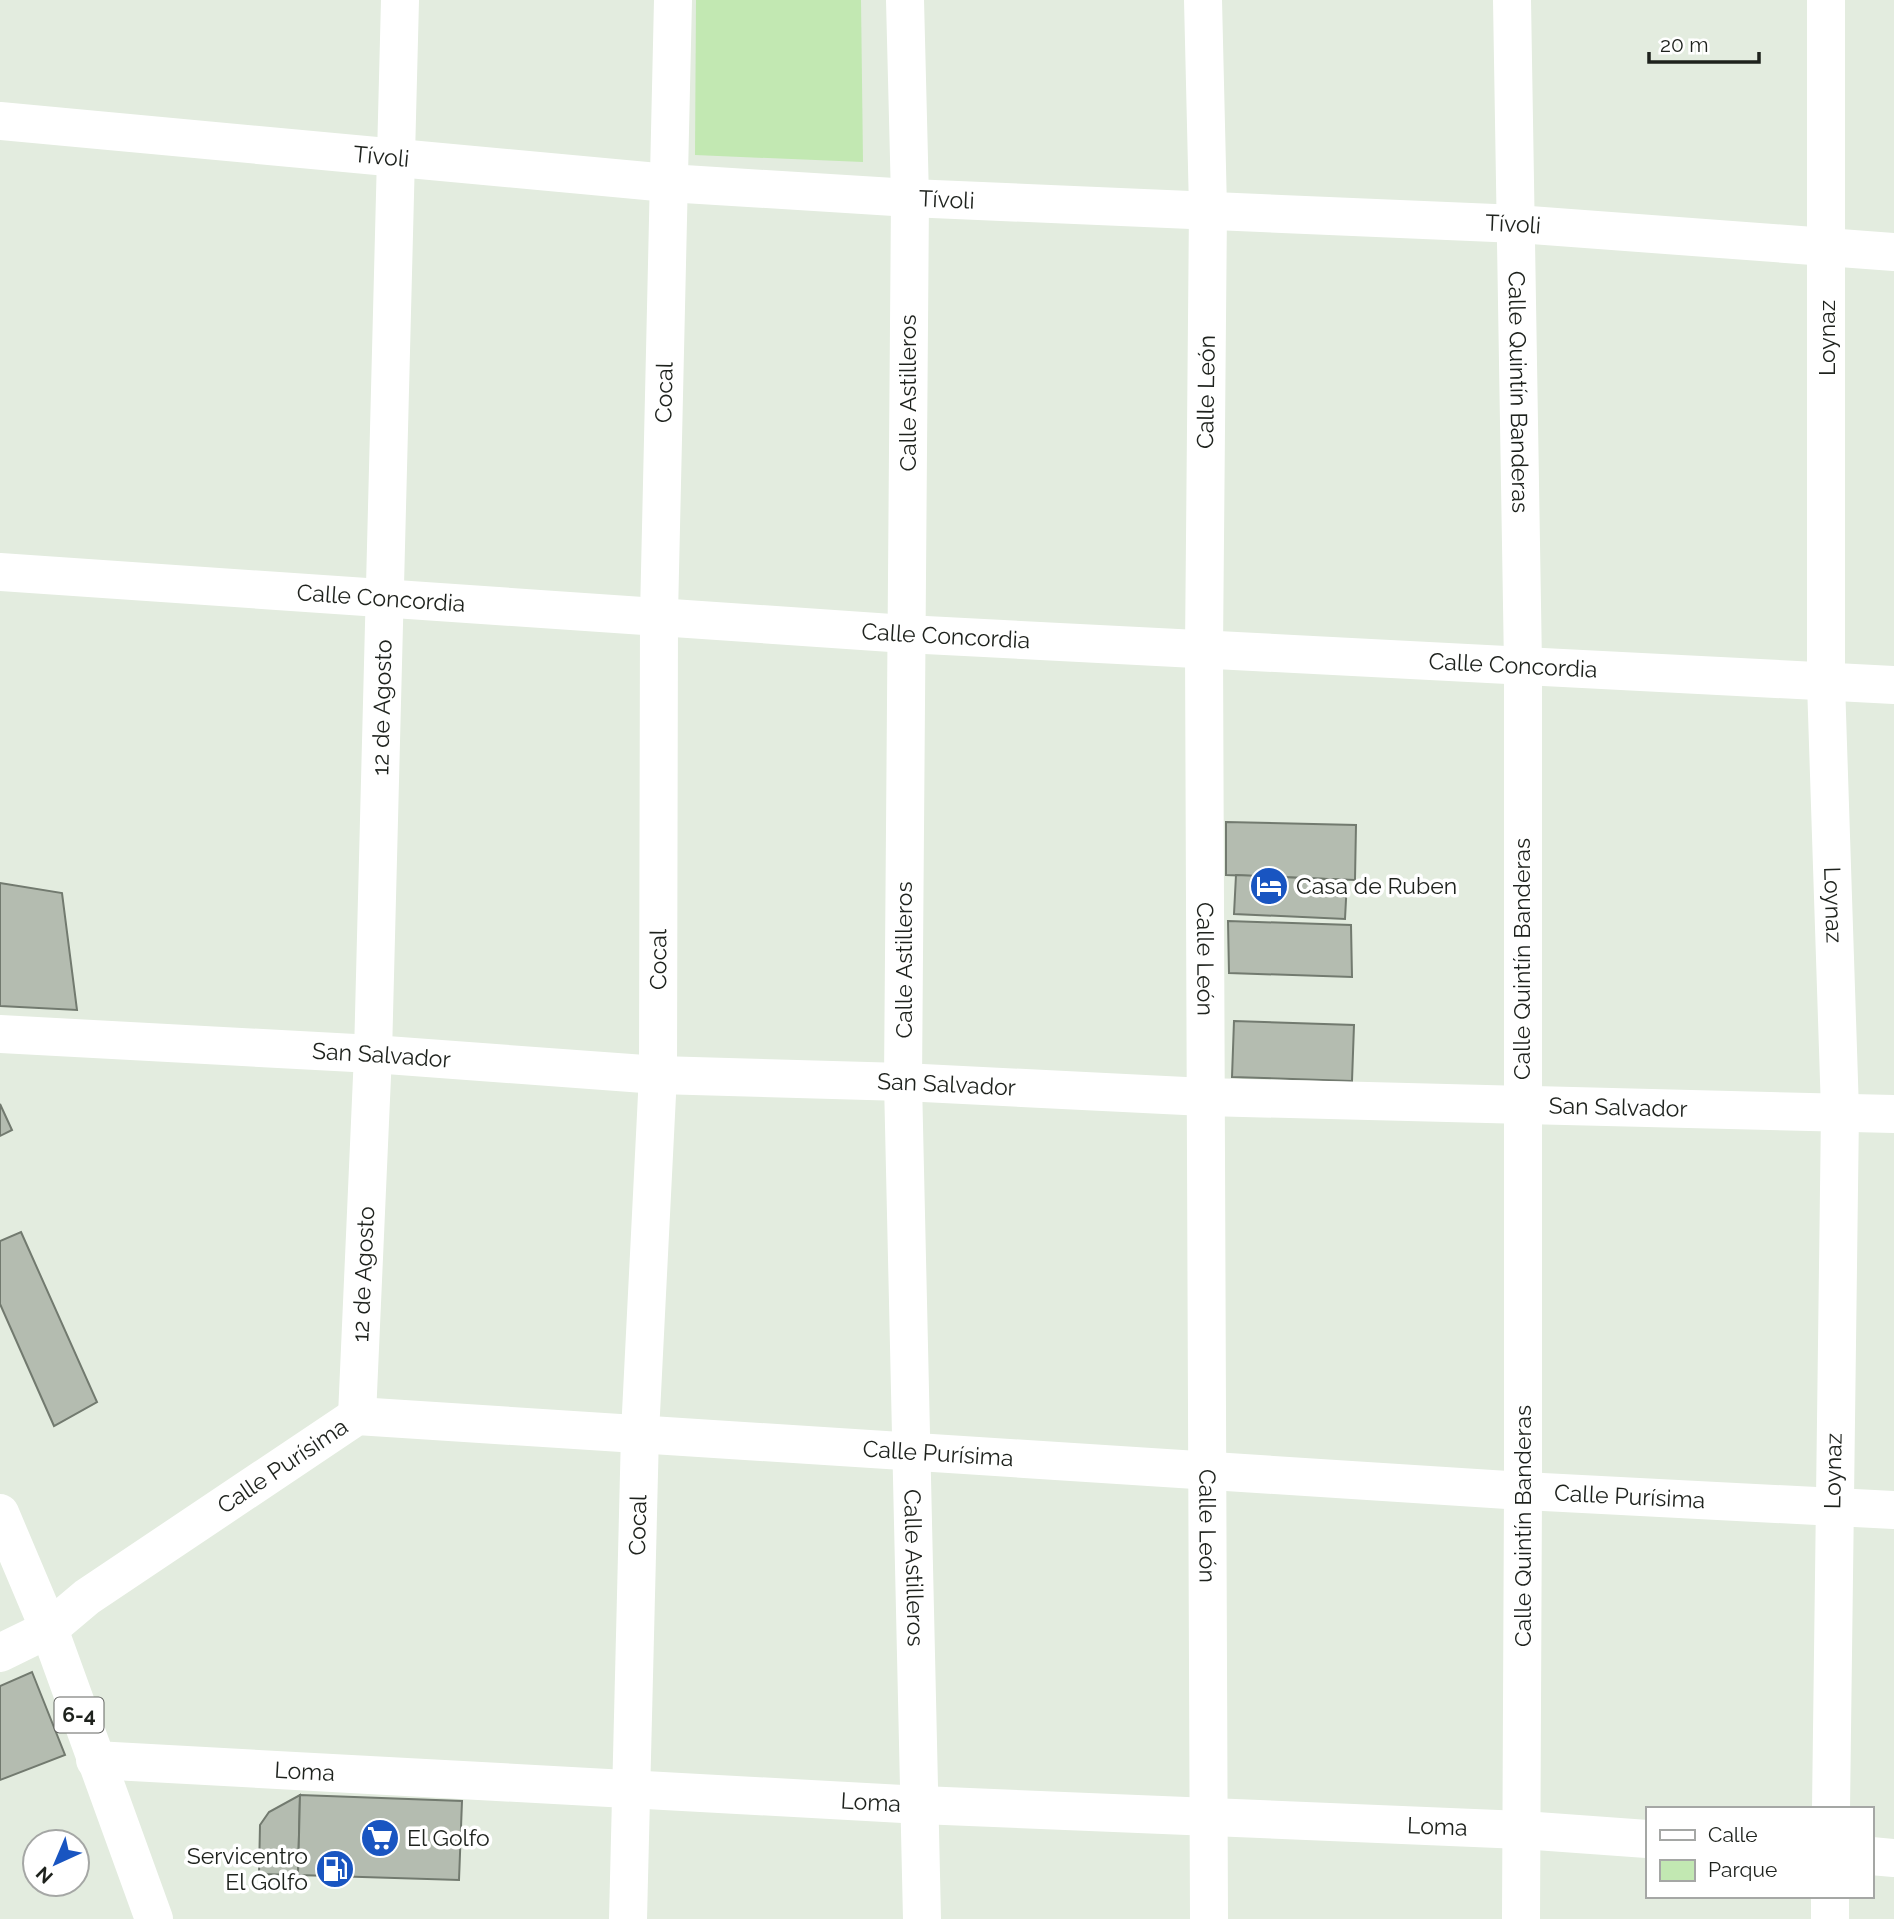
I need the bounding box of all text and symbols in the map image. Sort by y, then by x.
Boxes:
scale bar [1649,21,1759,65]
text: 20 m [1660,32,1708,57]
street label: Tívoli [352,140,410,172]
street label: Tívoli [918,184,975,214]
street label: Tívoli [1485,209,1542,239]
street label: Calle Quintín Banderas [1503,271,1534,513]
street label: Loynaz [1813,300,1840,376]
street label: Calle Astilleros [894,314,921,472]
street label: Calle León [1191,335,1220,449]
street label: Cocal [649,361,678,423]
street label: Calle Concordia [296,578,466,617]
street label: Calle Concordia [861,617,1031,653]
street label: 12 de Agosto [366,639,397,776]
street label: Calle Concordia [1428,647,1598,683]
street label: Calle Quintín Banderas [1508,838,1535,1080]
hotel icon: Casa de Ruben [1248,865,1290,907]
street label: Loynaz [1819,866,1848,943]
place label: Casa de Ruben [1296,872,1457,899]
street label: Calle Astilleros [890,881,917,1039]
street label: Calle León [1192,902,1219,1016]
street label: Cocal [644,928,671,990]
street label: San Salvador [311,1037,452,1073]
street label: San Salvador [877,1067,1017,1101]
street label: San Salvador [1548,1091,1688,1122]
street label: 12 de Agosto [346,1206,379,1343]
street label: Calle Quintín Banderas [1509,1405,1536,1647]
street label: Calle Purísima [212,1412,352,1519]
street label: Loynaz [1818,1433,1847,1509]
street label: Calle Purísima [862,1435,1014,1471]
street label: Calle León [1194,1469,1222,1583]
street label: Calle Purísima [1554,1479,1706,1513]
street label: Calle Astilleros [899,1489,930,1647]
street label: Cocal [623,1494,651,1556]
road number: 6-4 [55,1698,104,1732]
street label: Loma [274,1756,336,1786]
street label: Loma [840,1787,902,1817]
legend [1646,1807,1873,1898]
street label: Loma [1407,1811,1468,1841]
supermarket icon: El Golfo [359,1817,401,1859]
text: Calle [1708,1822,1758,1847]
place label: El Golfo [407,1824,490,1851]
north arrow [21,1828,91,1898]
place label: Servicentro El Golfo [187,1842,308,1895]
fuel station icon: Servicentro El Golfo [314,1848,356,1890]
text: Parque [1708,1857,1777,1882]
text: N [31,1862,57,1888]

